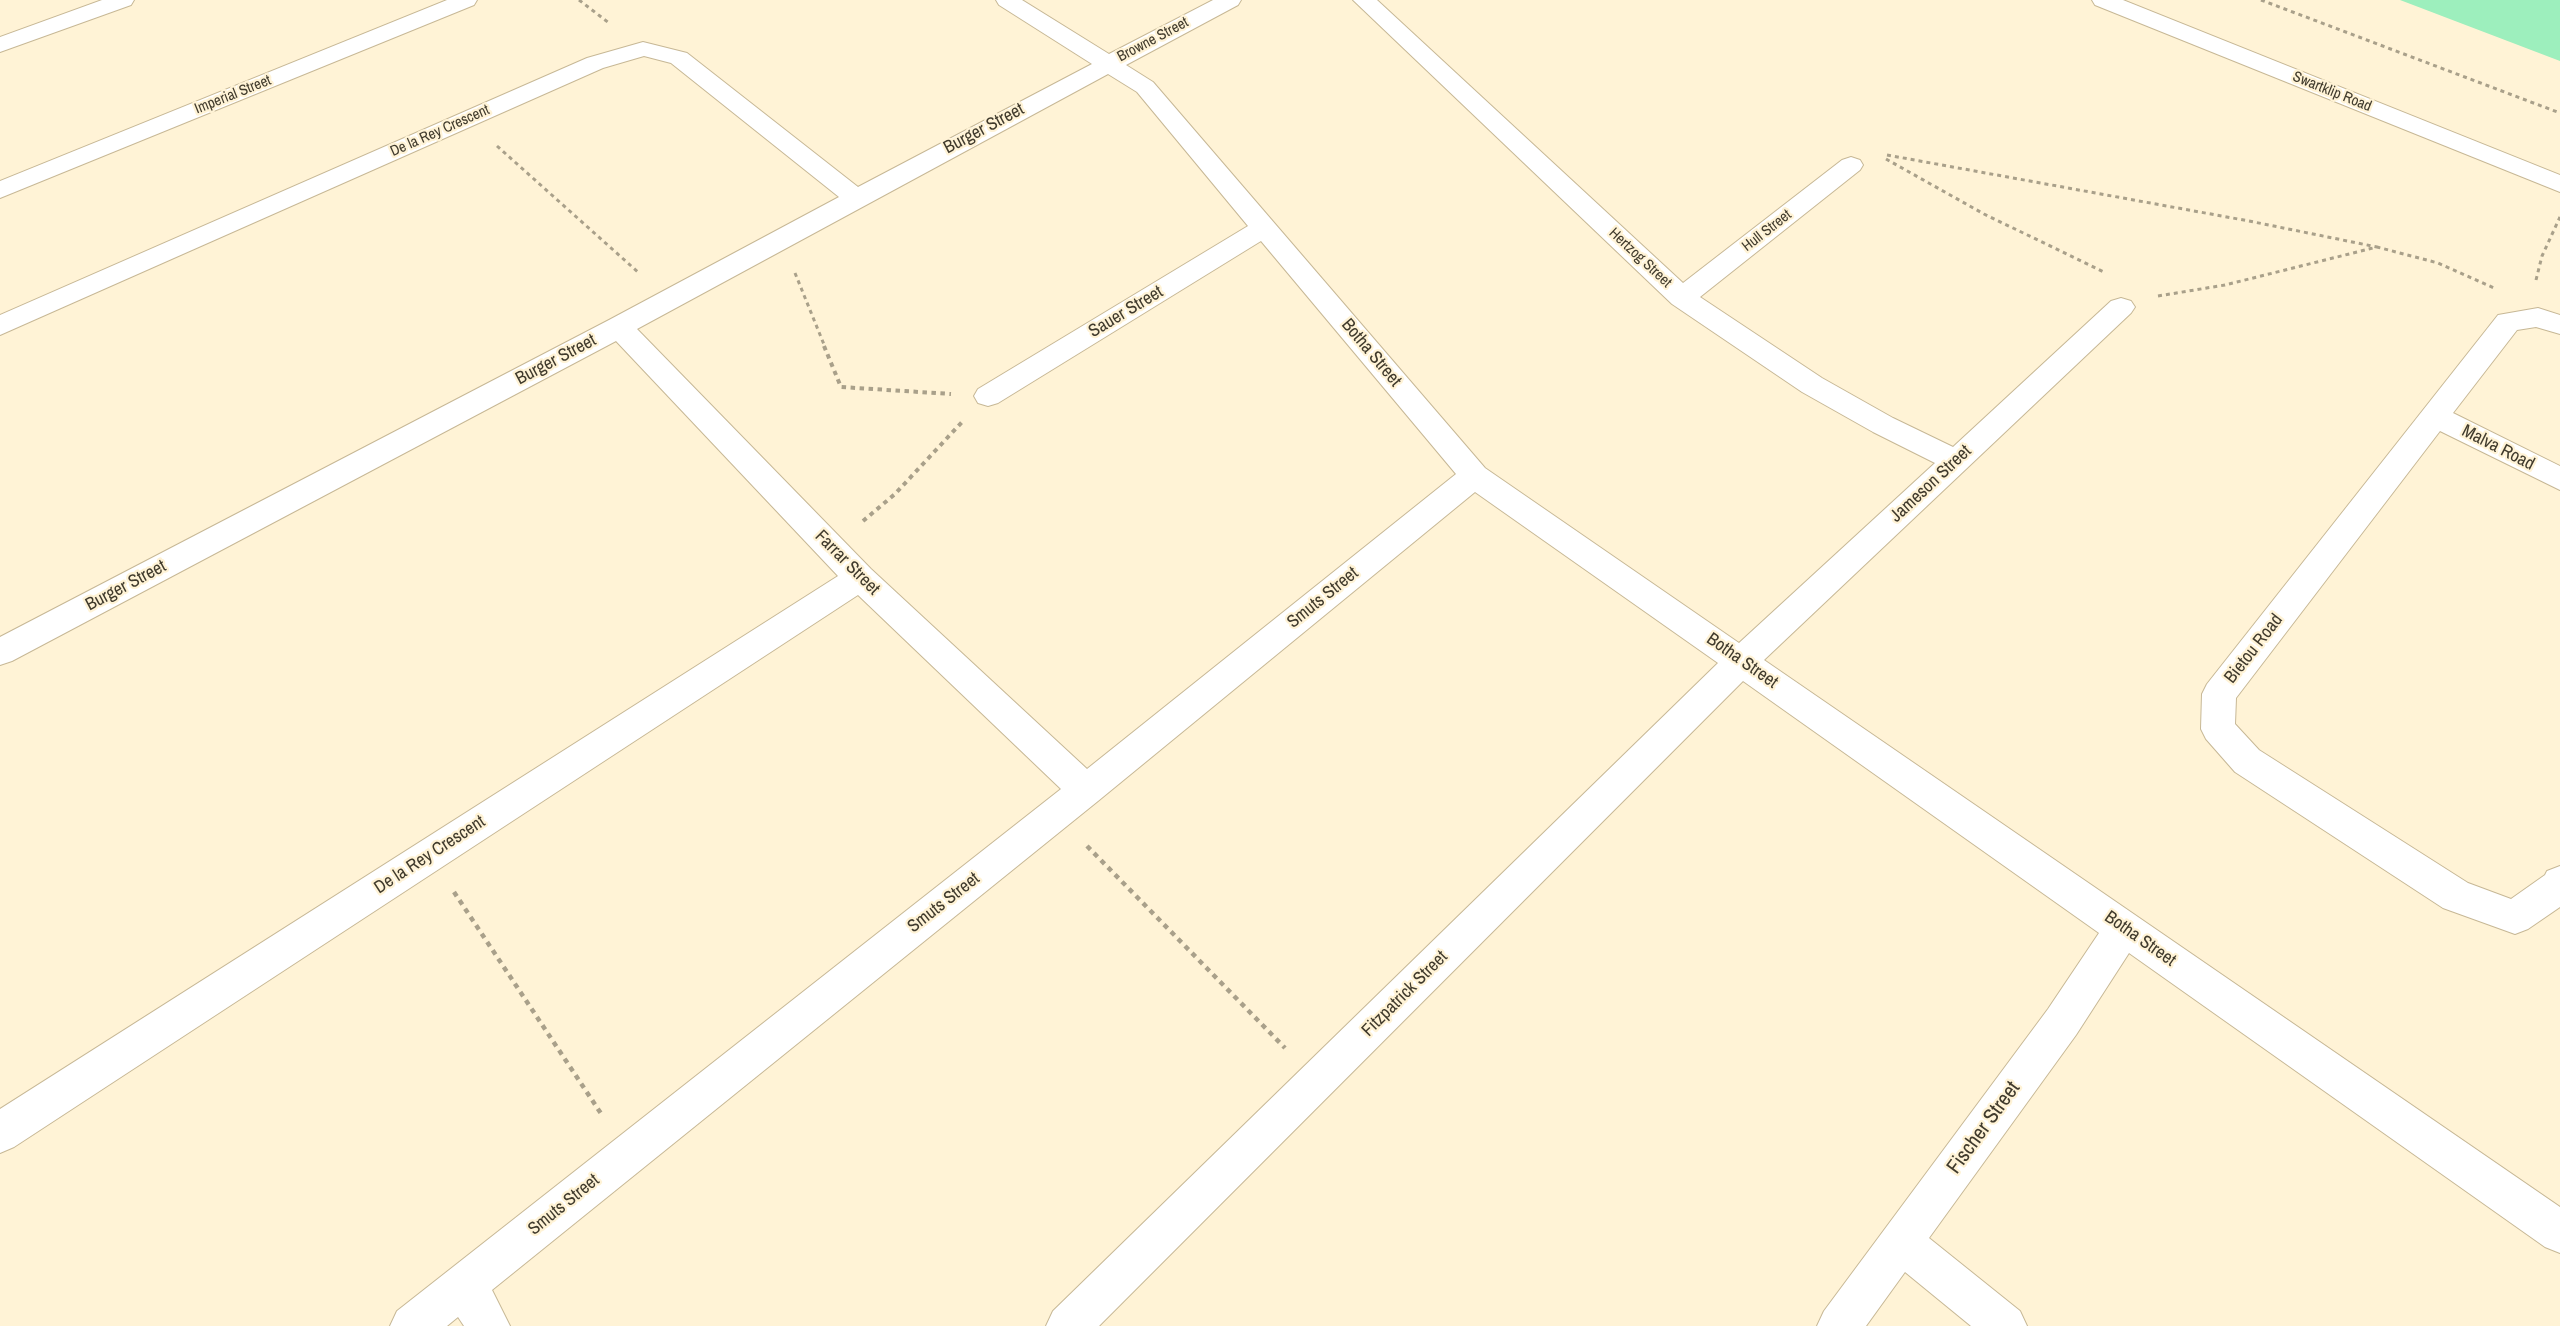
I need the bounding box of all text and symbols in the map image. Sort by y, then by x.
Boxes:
street label: Browne Street [1114,14,1192,66]
street label: Swartklip Road [2290,68,2374,116]
street label: Imperial Street [192,72,274,118]
street label: Burger Street [940,99,1028,159]
street label: De la Rey Crescent [388,101,492,161]
street label: Hull Street [1739,206,1795,256]
street label: Hertzog Street [1605,224,1675,292]
street label: Sauer Street [1085,281,1167,343]
street label: Botha Street [1336,315,1406,391]
street label: Burger Street [512,330,600,390]
street label: Malva Road [2458,421,2538,475]
street label: Jameson Street [1886,441,1976,527]
street label: Farrar Street [810,526,884,600]
street label: Burger Street [82,556,170,616]
street label: Smuts Street [1283,563,1363,633]
street label: Bietou Road [2220,610,2288,688]
street label: Botha Street [1702,629,1782,693]
street label: De la Rey Crescent [370,811,490,899]
street label: Smuts Street [904,868,984,938]
street label: Botha Street [2100,907,2180,971]
street label: Fitzpatrick Street [1358,947,1452,1041]
street label: Fischer Street [1942,1077,2026,1179]
street label: Smuts Street [524,1170,604,1240]

